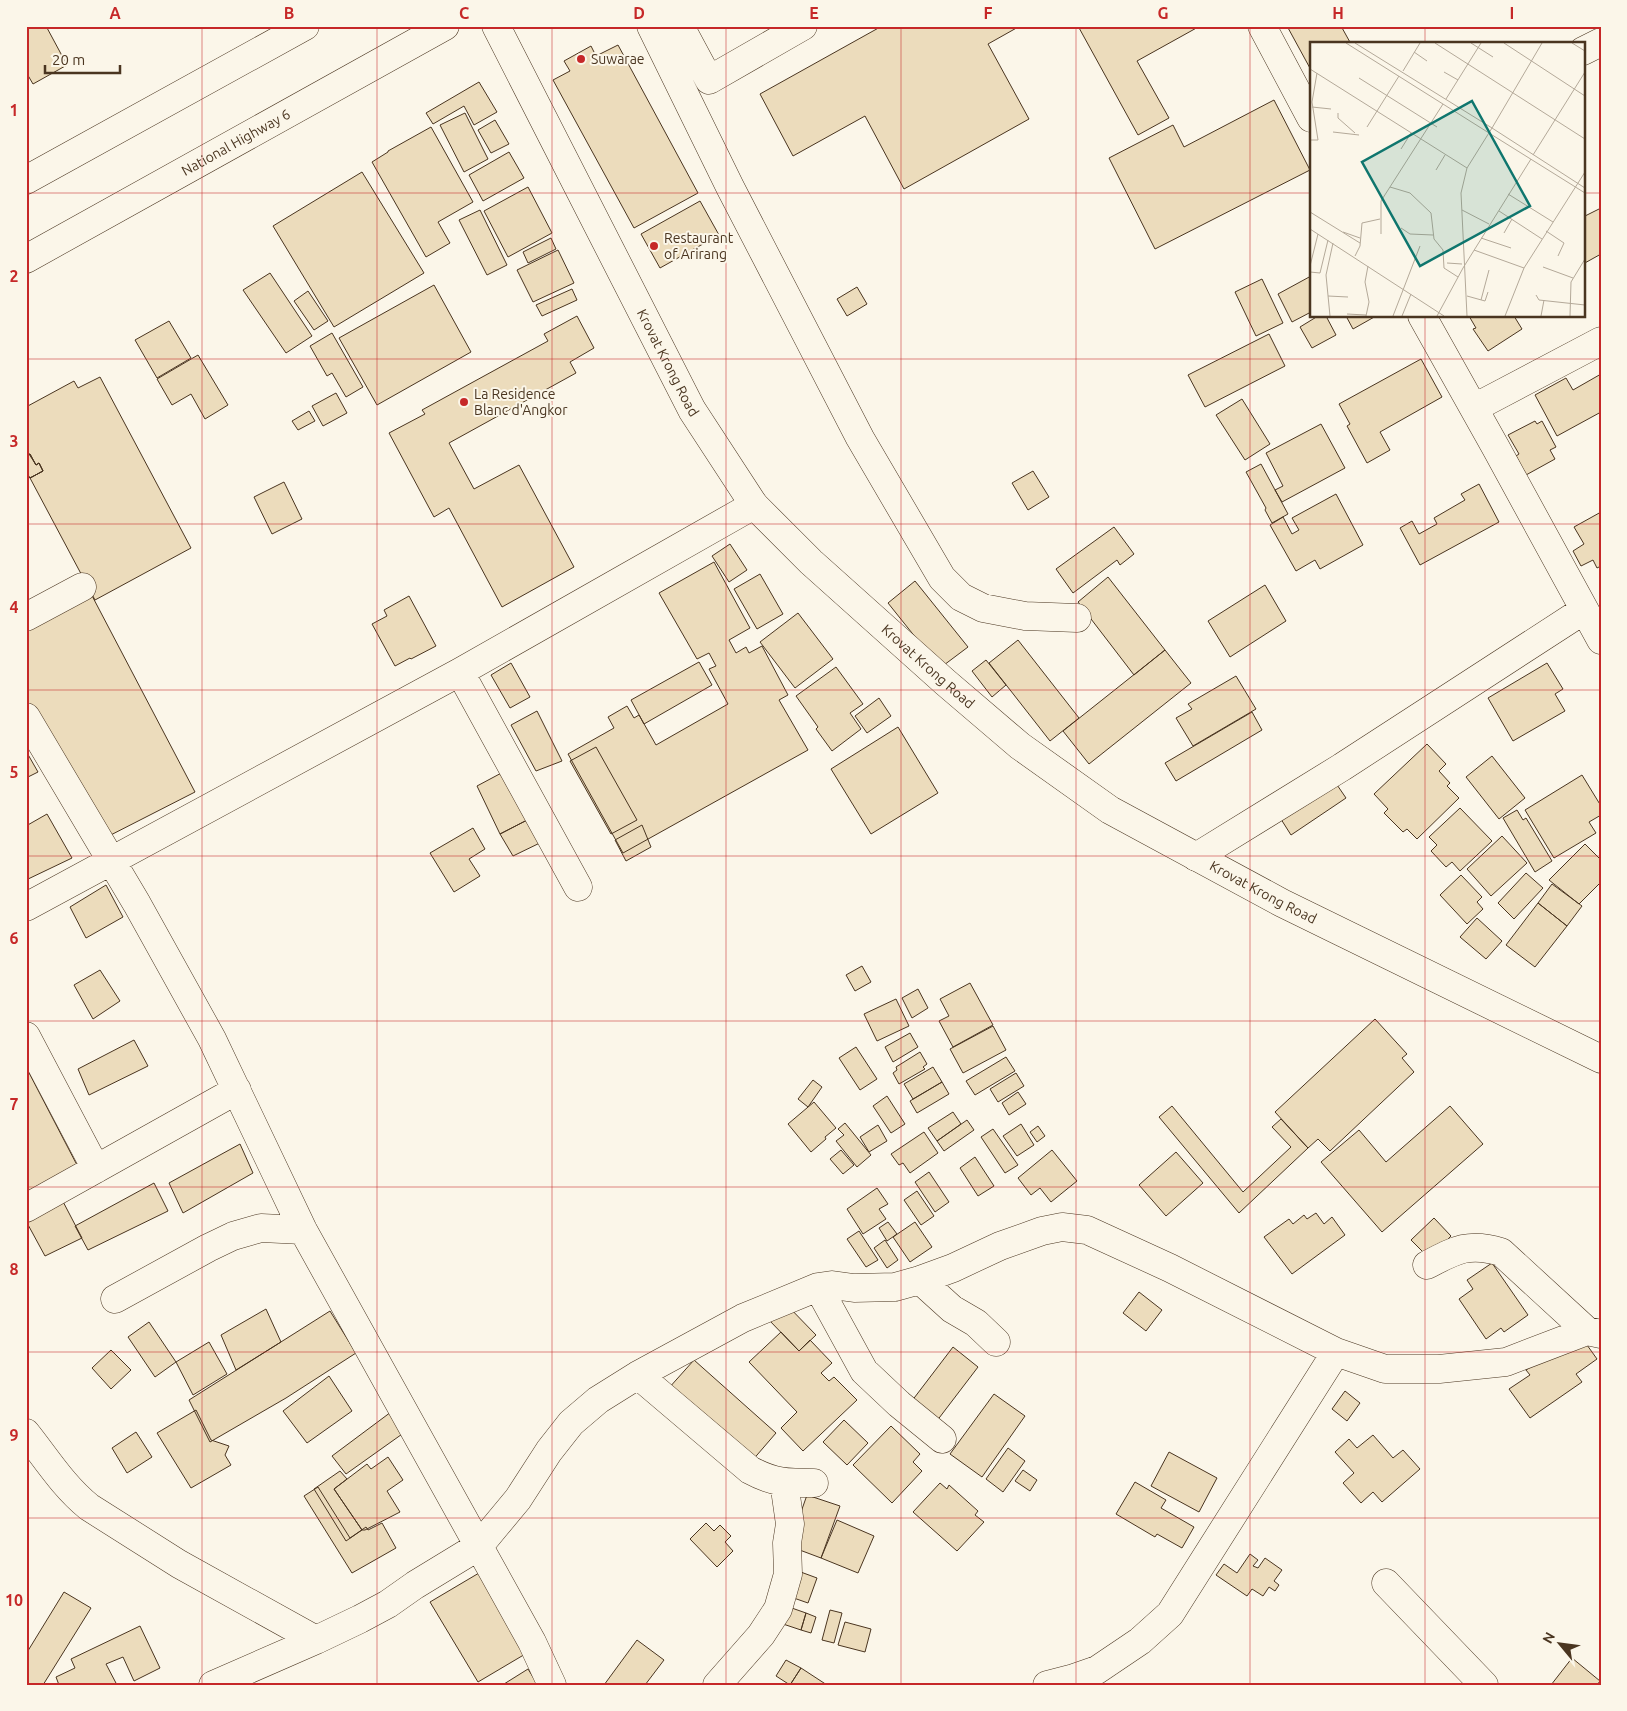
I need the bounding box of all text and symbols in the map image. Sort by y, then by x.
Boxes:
text: A [109,4,121,22]
text: B [284,4,294,22]
text: C [459,4,469,22]
text: D [633,4,645,22]
text: E [809,4,819,22]
text: F [984,4,993,22]
text: G [1157,4,1169,22]
text: H [1332,4,1344,22]
text: I [1510,4,1514,22]
scale bar [45,42,120,74]
inset map [1310,42,1584,318]
text: 20 m [52,51,85,68]
place label: Suwarae [591,51,645,67]
marker: Suwarae [575,53,587,65]
text: 1 [9,101,19,119]
street label: National Highway 6 [179,106,293,179]
place label: Restaurant of Arirang [664,230,734,262]
marker: Restaurant of Arirang [648,240,660,252]
text: 2 [9,267,19,285]
street label: Krovat Krong Road [634,306,702,419]
place label: La Residence Blanc d'Angkor [474,386,568,418]
marker: La Residence Blanc d'Angkor [458,396,470,408]
text: 3 [9,432,19,450]
text: 4 [9,598,19,616]
street label: Krovat Krong Road [878,621,978,712]
text: 5 [9,763,19,781]
street label: Krovat Krong Road [1207,858,1319,927]
text: 6 [9,929,19,947]
text: 7 [9,1095,19,1113]
text: 8 [9,1260,19,1278]
text: 9 [9,1426,19,1444]
text: 10 [5,1591,23,1609]
north arrow [1534,1618,1584,1668]
text: N [1539,1629,1558,1646]

